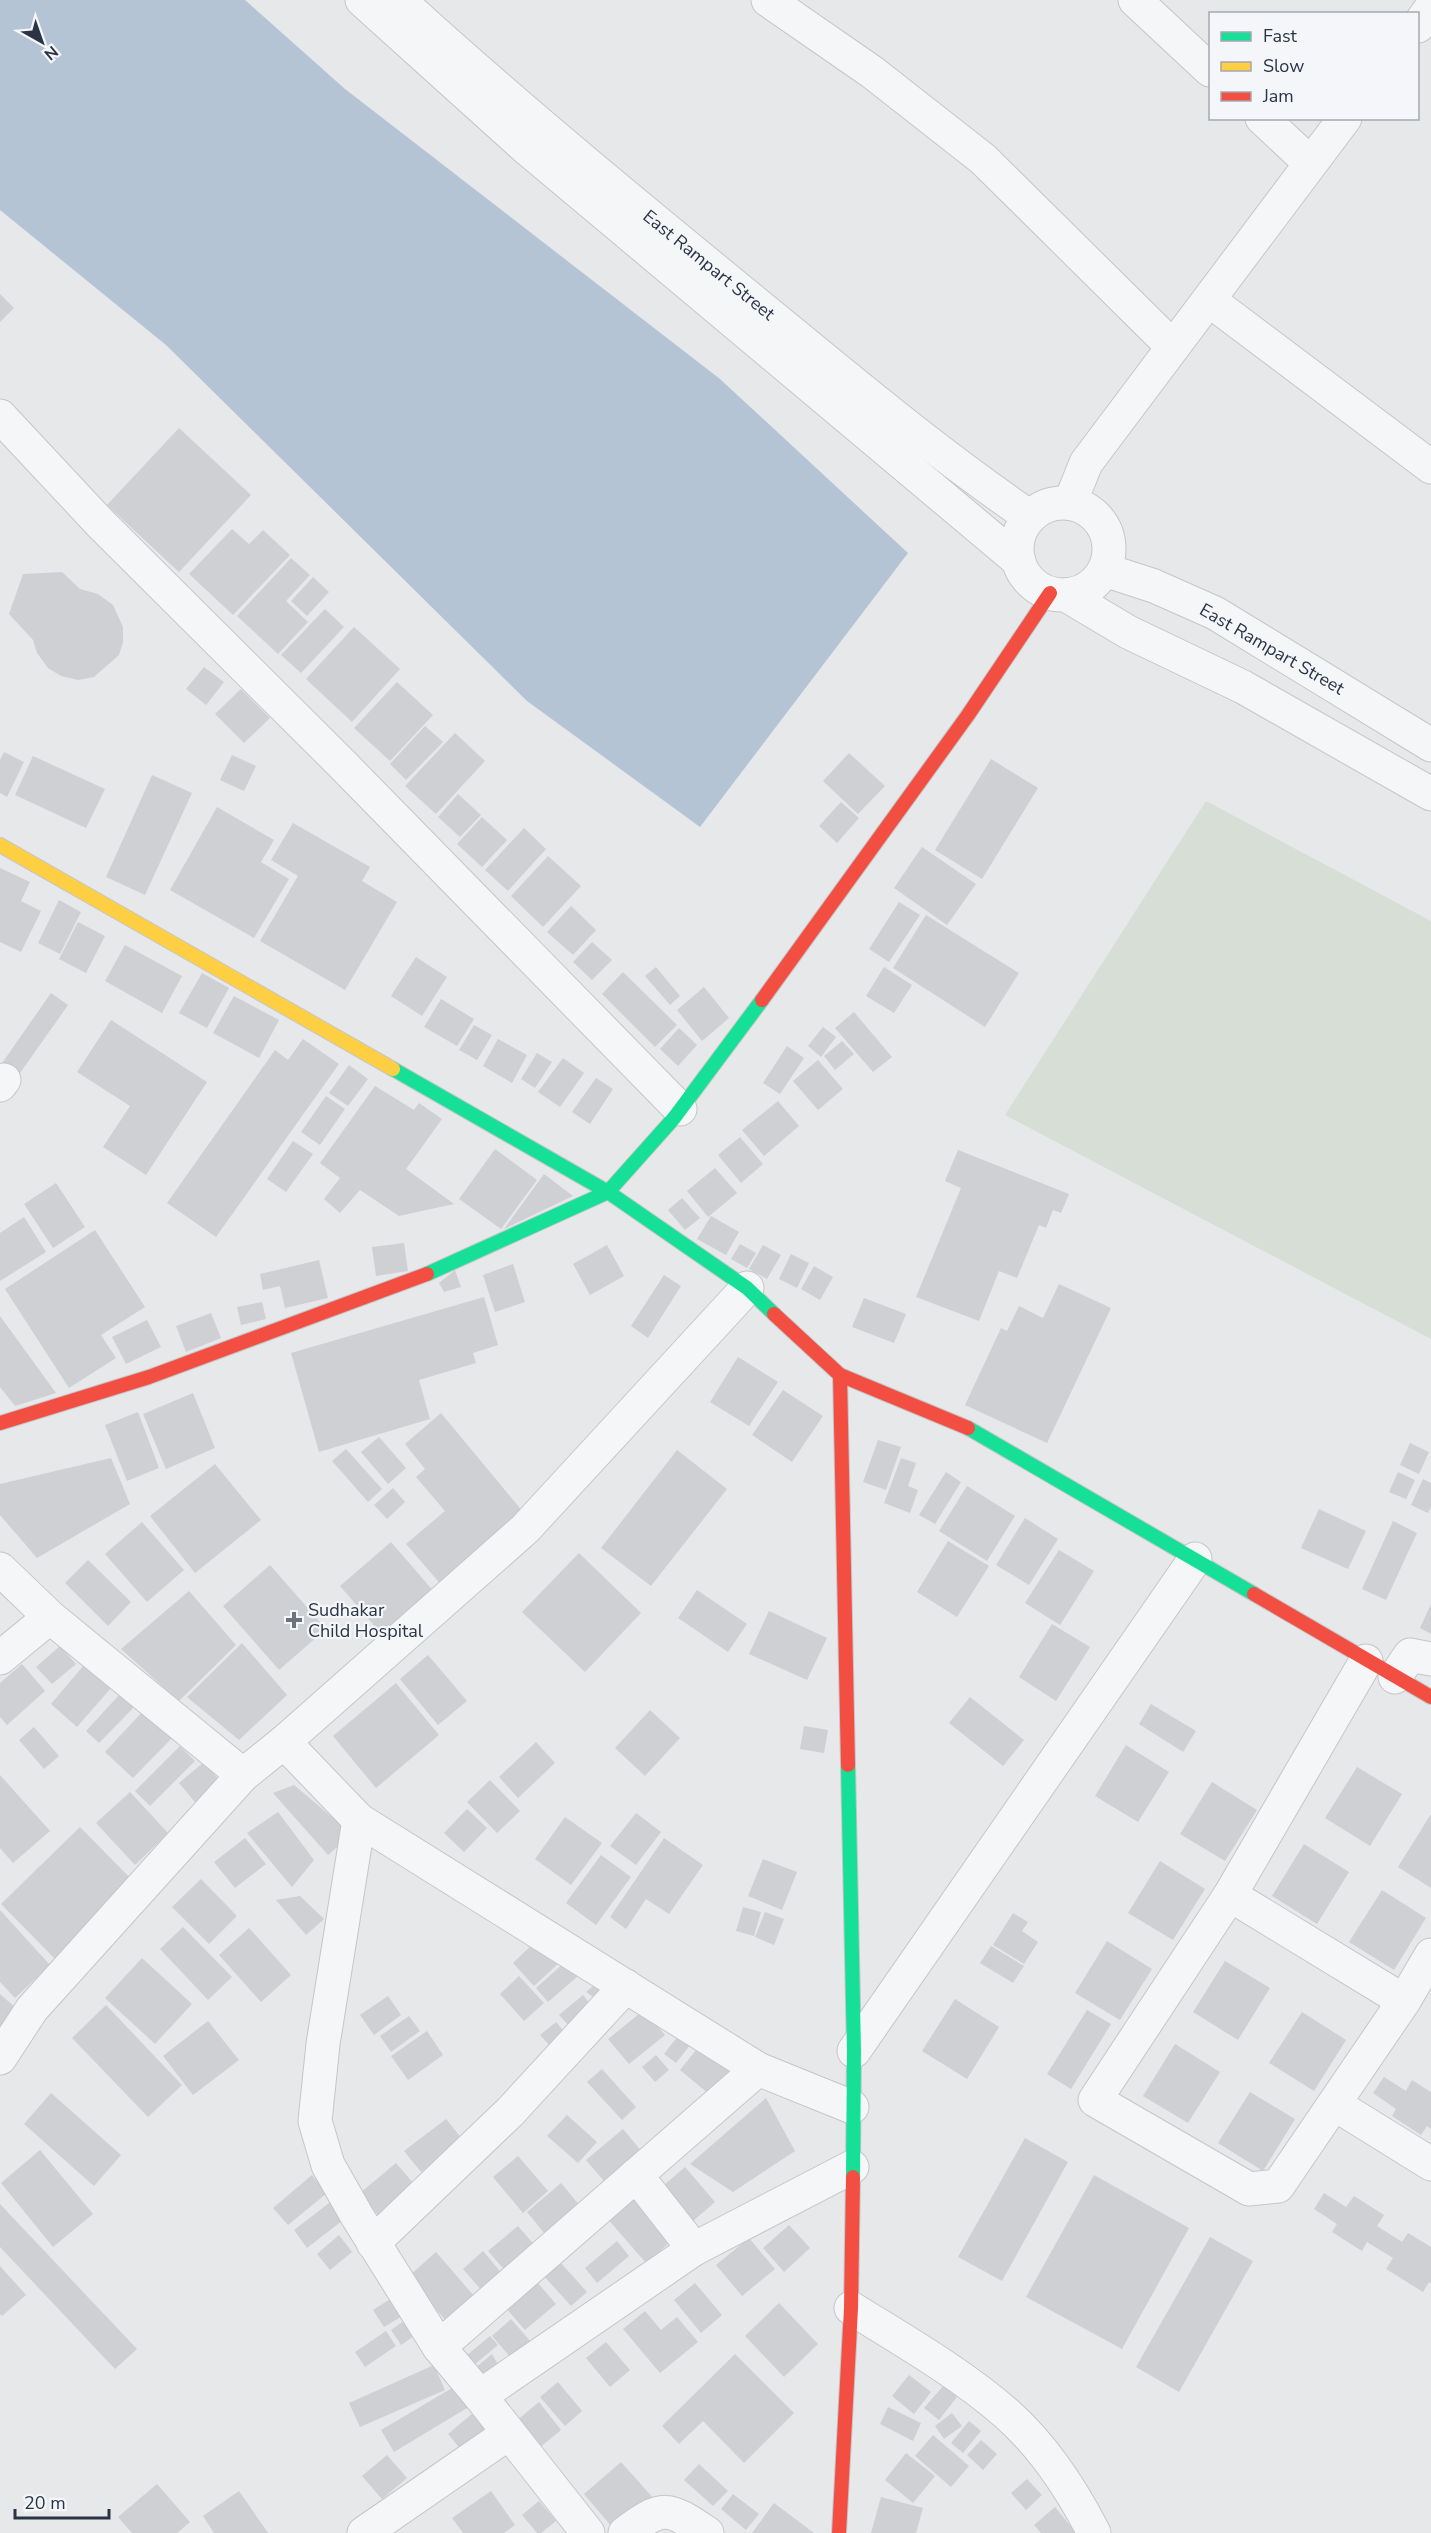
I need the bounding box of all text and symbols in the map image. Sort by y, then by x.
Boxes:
north arrow [12,12,72,72]
legend [1209,12,1419,120]
text: Fast [1263,24,1298,48]
text: N [39,40,63,65]
text: Slow [1263,54,1304,78]
text: Jam [1262,84,1294,108]
street label: East Rampart Street [638,204,781,326]
street label: East Rampart Street [1195,598,1349,701]
place label: Sudhakar Child Hospital [308,1598,424,1643]
marker: Sudhakar Child Hospital [285,1611,303,1629]
scale bar [15,2482,110,2520]
text: 20 m [24,2491,66,2515]

